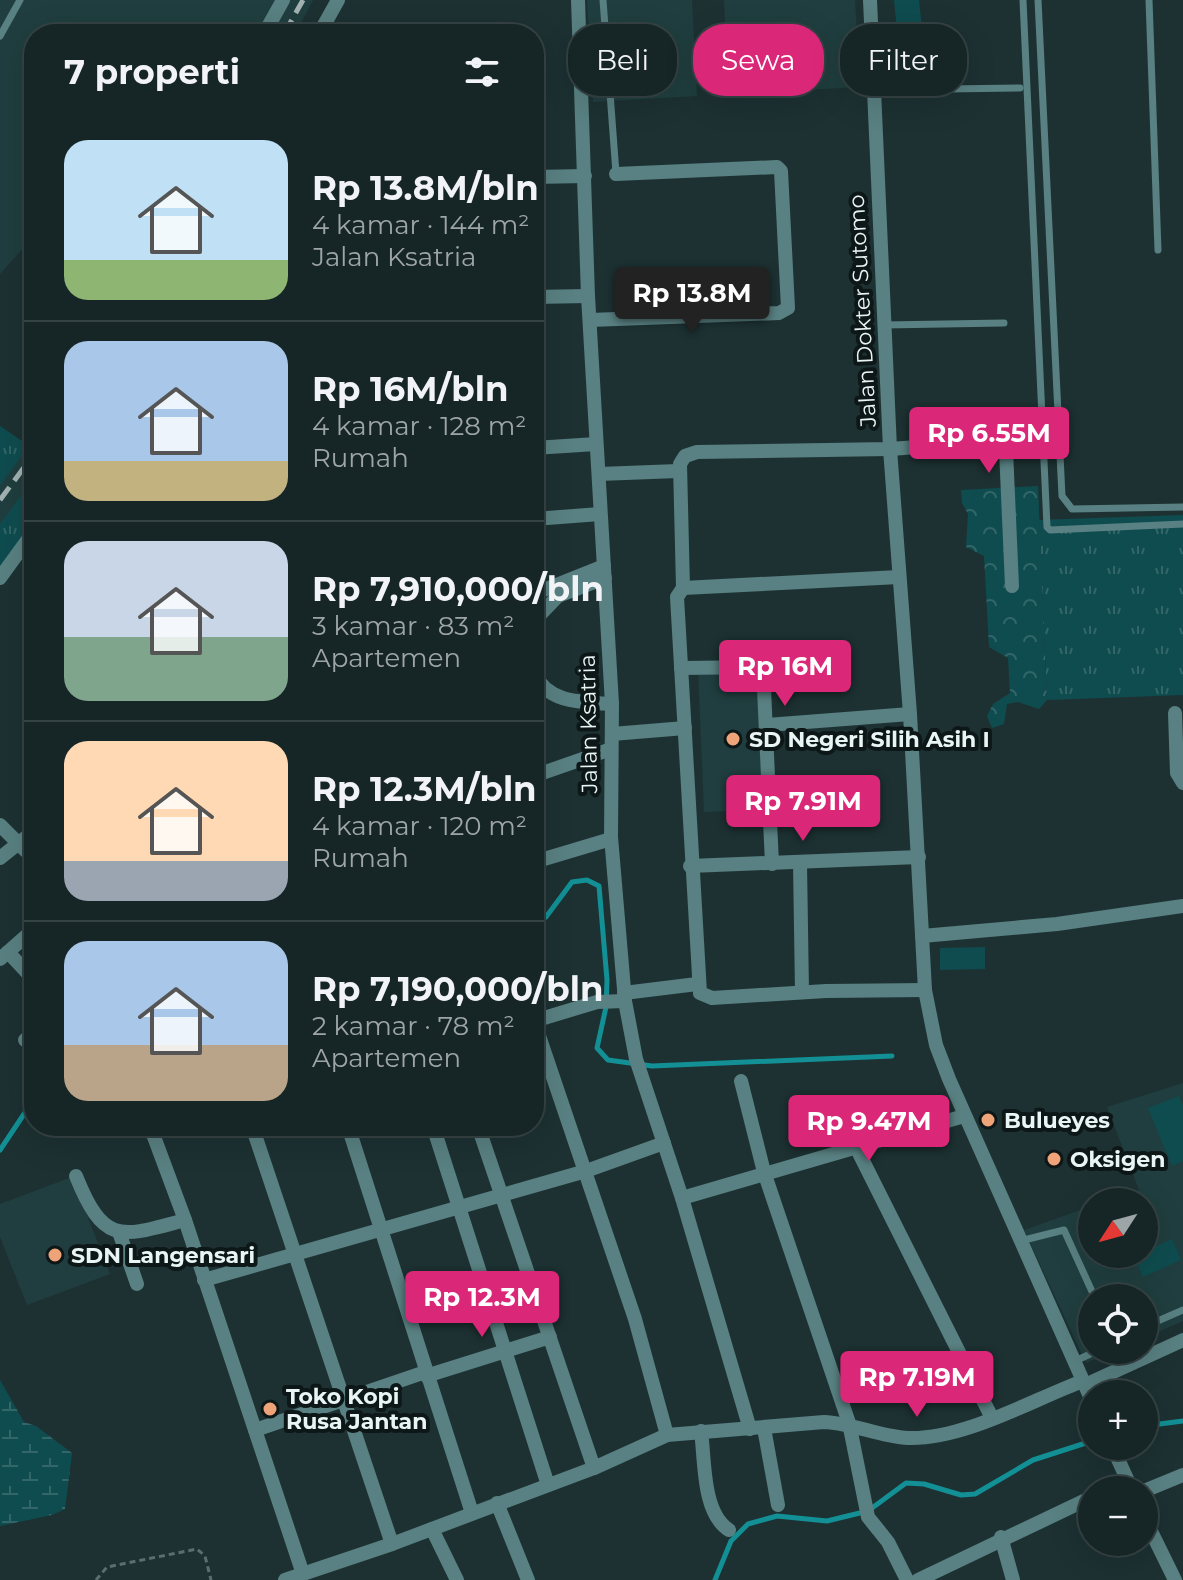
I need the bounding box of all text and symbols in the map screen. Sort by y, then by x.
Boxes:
chip: Beli [568,24,677,96]
chip: Sewa [693,24,824,96]
chip: Filter [840,24,967,96]
icon: filters [460,50,504,94]
text: 7 properti [64,51,240,93]
text: Rp 13.8M/bln [312,167,539,209]
icon: home [128,172,224,268]
street label: Jalan Dokter Sutomo [843,194,882,429]
text: 4 kamar · 144 m² [312,209,530,241]
text: Jalan Ksatria [312,241,476,273]
pin: Rp 13.8M [609,267,775,335]
text: Rp 13.8M [632,277,752,309]
text: Rp 16M/bln [312,368,509,410]
icon: home [128,373,224,469]
pin: Rp 6.55M [906,407,1072,475]
text: 4 kamar · 128 m² [312,410,526,442]
text: Rp 6.55M [927,417,1051,449]
text: Rumah [312,442,409,474]
text: Rp 7,910,000/bln [312,568,604,610]
icon: home [128,573,224,669]
text: 3 kamar · 83 m² [312,610,514,642]
pin: Rp 16M [720,640,850,708]
text: Apartemen [312,642,461,674]
text: Rp 16M [737,650,833,682]
street label: Jalan Ksatria [574,654,603,795]
place label: SD Negeri Silih Asih I [749,726,990,753]
marker: SD Negeri Silih Asih I [724,730,742,748]
text: Rp 12.3M/bln [312,768,537,810]
icon: home [128,773,224,869]
pin: Rp 7.91M [720,775,886,843]
text: Rp 7.91M [744,785,862,817]
text: 4 kamar · 120 m² [312,810,527,842]
text: Rumah [312,842,409,874]
text: Rp 7,190,000/bln [312,968,603,1010]
icon: home [128,973,224,1069]
text: 2 kamar · 78 m² [312,1010,515,1042]
text: Apartemen [312,1042,461,1074]
pin: Rp 9.47M [786,1095,952,1163]
text: Rp 9.47M [806,1105,932,1137]
place label: Bulueyes [1004,1107,1110,1134]
marker: Bulueyes [979,1111,997,1129]
place label: Oksigen [1070,1146,1165,1173]
marker: Oksigen [1045,1150,1063,1168]
north arrow [1078,1188,1158,1268]
map controls [1078,1188,1158,1556]
place label: SDN Langensari [71,1242,255,1269]
marker: SDN Langensari [46,1246,64,1264]
pin: Rp 12.3M [399,1271,565,1339]
text: Rp 12.3M [423,1281,541,1313]
button: locate [1078,1284,1158,1364]
pin: Rp 7.19M [834,1351,1000,1419]
text: Rp 7.19M [858,1361,976,1393]
button: + [1078,1380,1158,1460]
place label: Toko Kopi Rusa Jantan [286,1383,427,1435]
marker: Toko Kopi Rusa Jantan [261,1400,279,1418]
button: − [1078,1476,1158,1556]

